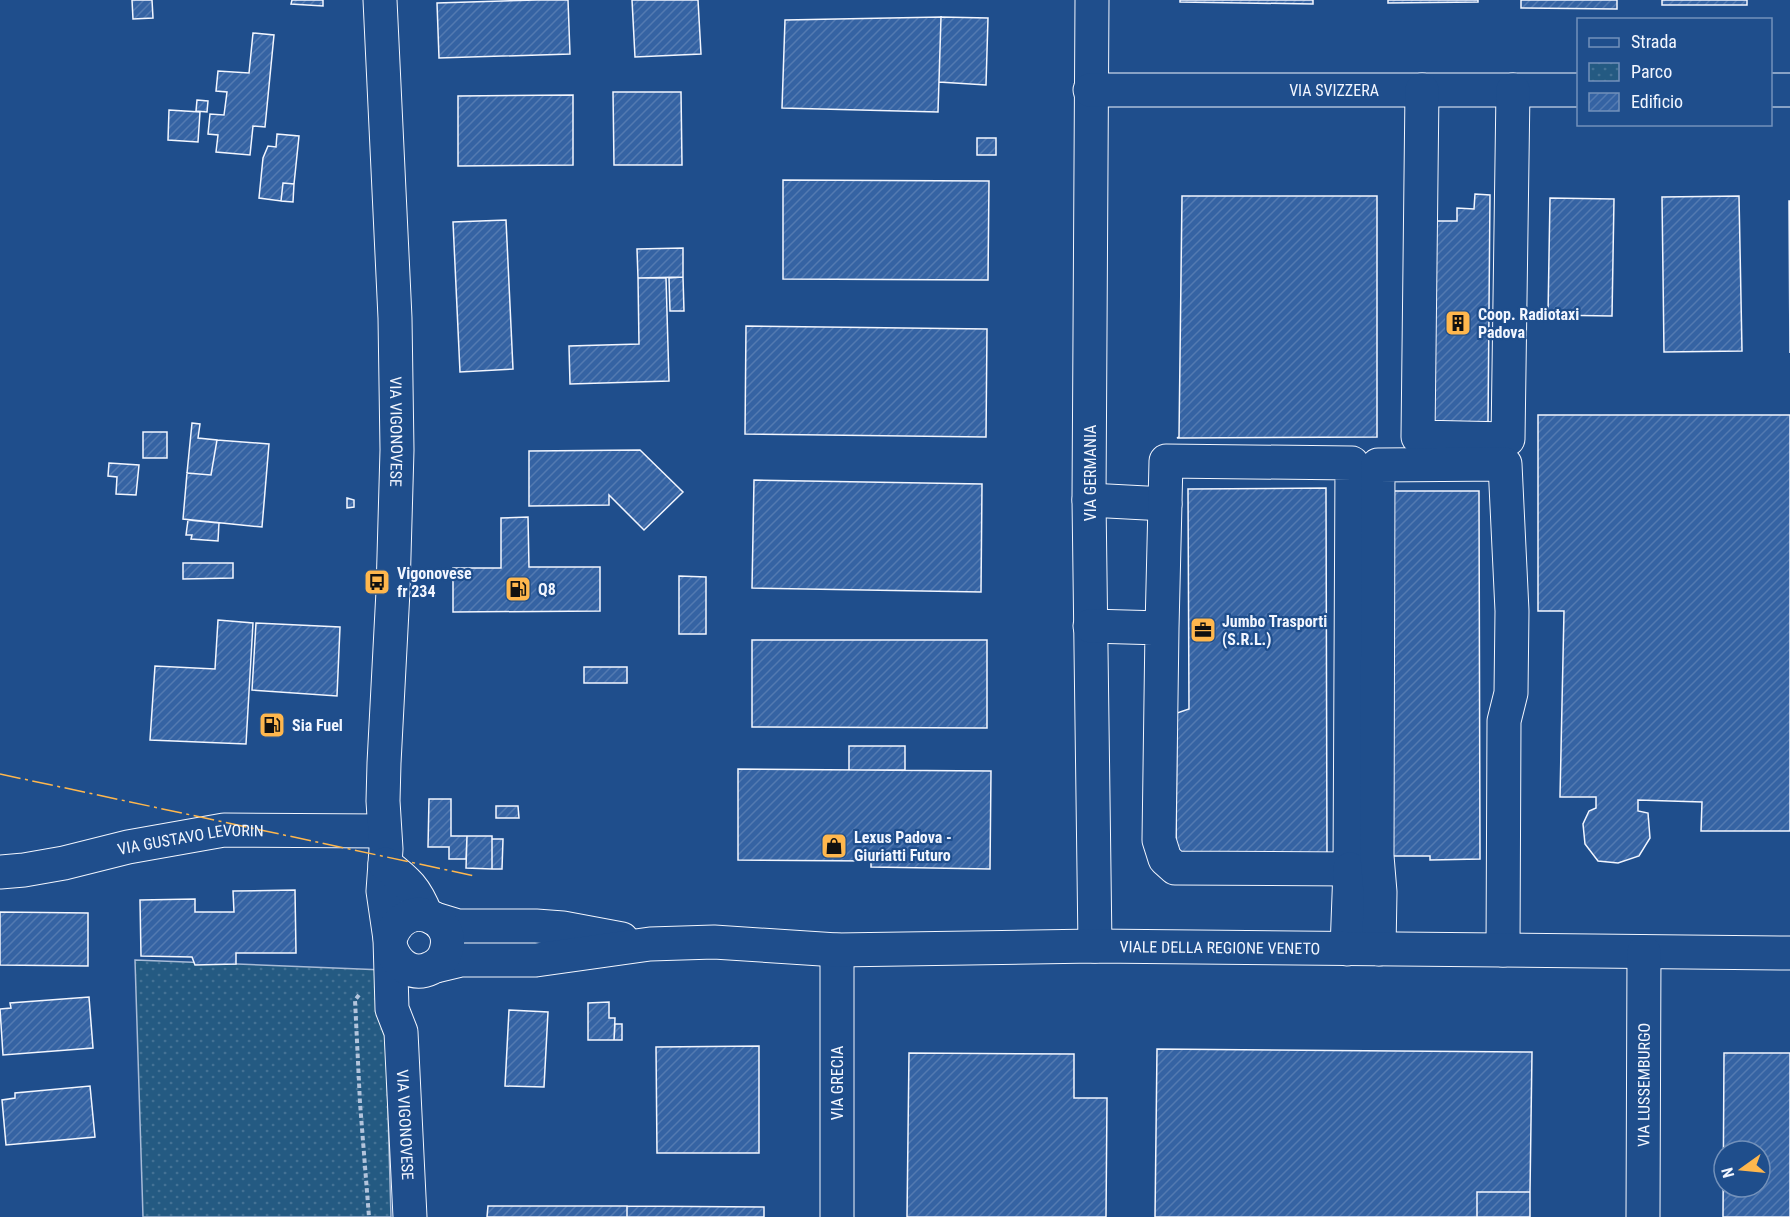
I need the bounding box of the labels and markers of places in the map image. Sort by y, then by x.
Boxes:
place label: Coop. Radiotaxi Padova [1478,305,1579,342]
building icon: Coop. Radiotaxi Padova [1443,308,1473,338]
place label: Vigonovese fr 234 [397,564,472,601]
bus stop icon: Vigonovese fr 234 [362,567,392,597]
fuel station icon: Q8 [503,574,533,604]
place label: Q8 [538,580,556,599]
place label: Jumbo Trasporti (S.R.L.) [1222,612,1327,649]
office icon: Jumbo Trasporti (S.R.L.) [1188,615,1218,645]
fuel station icon: Sia Fuel [257,710,287,740]
place label: Sia Fuel [292,716,343,735]
place label: Lexus Padova - Giuriatti Futuro [854,828,952,865]
shop icon: Lexus Padova - Giuriatti Futuro [819,831,849,861]

